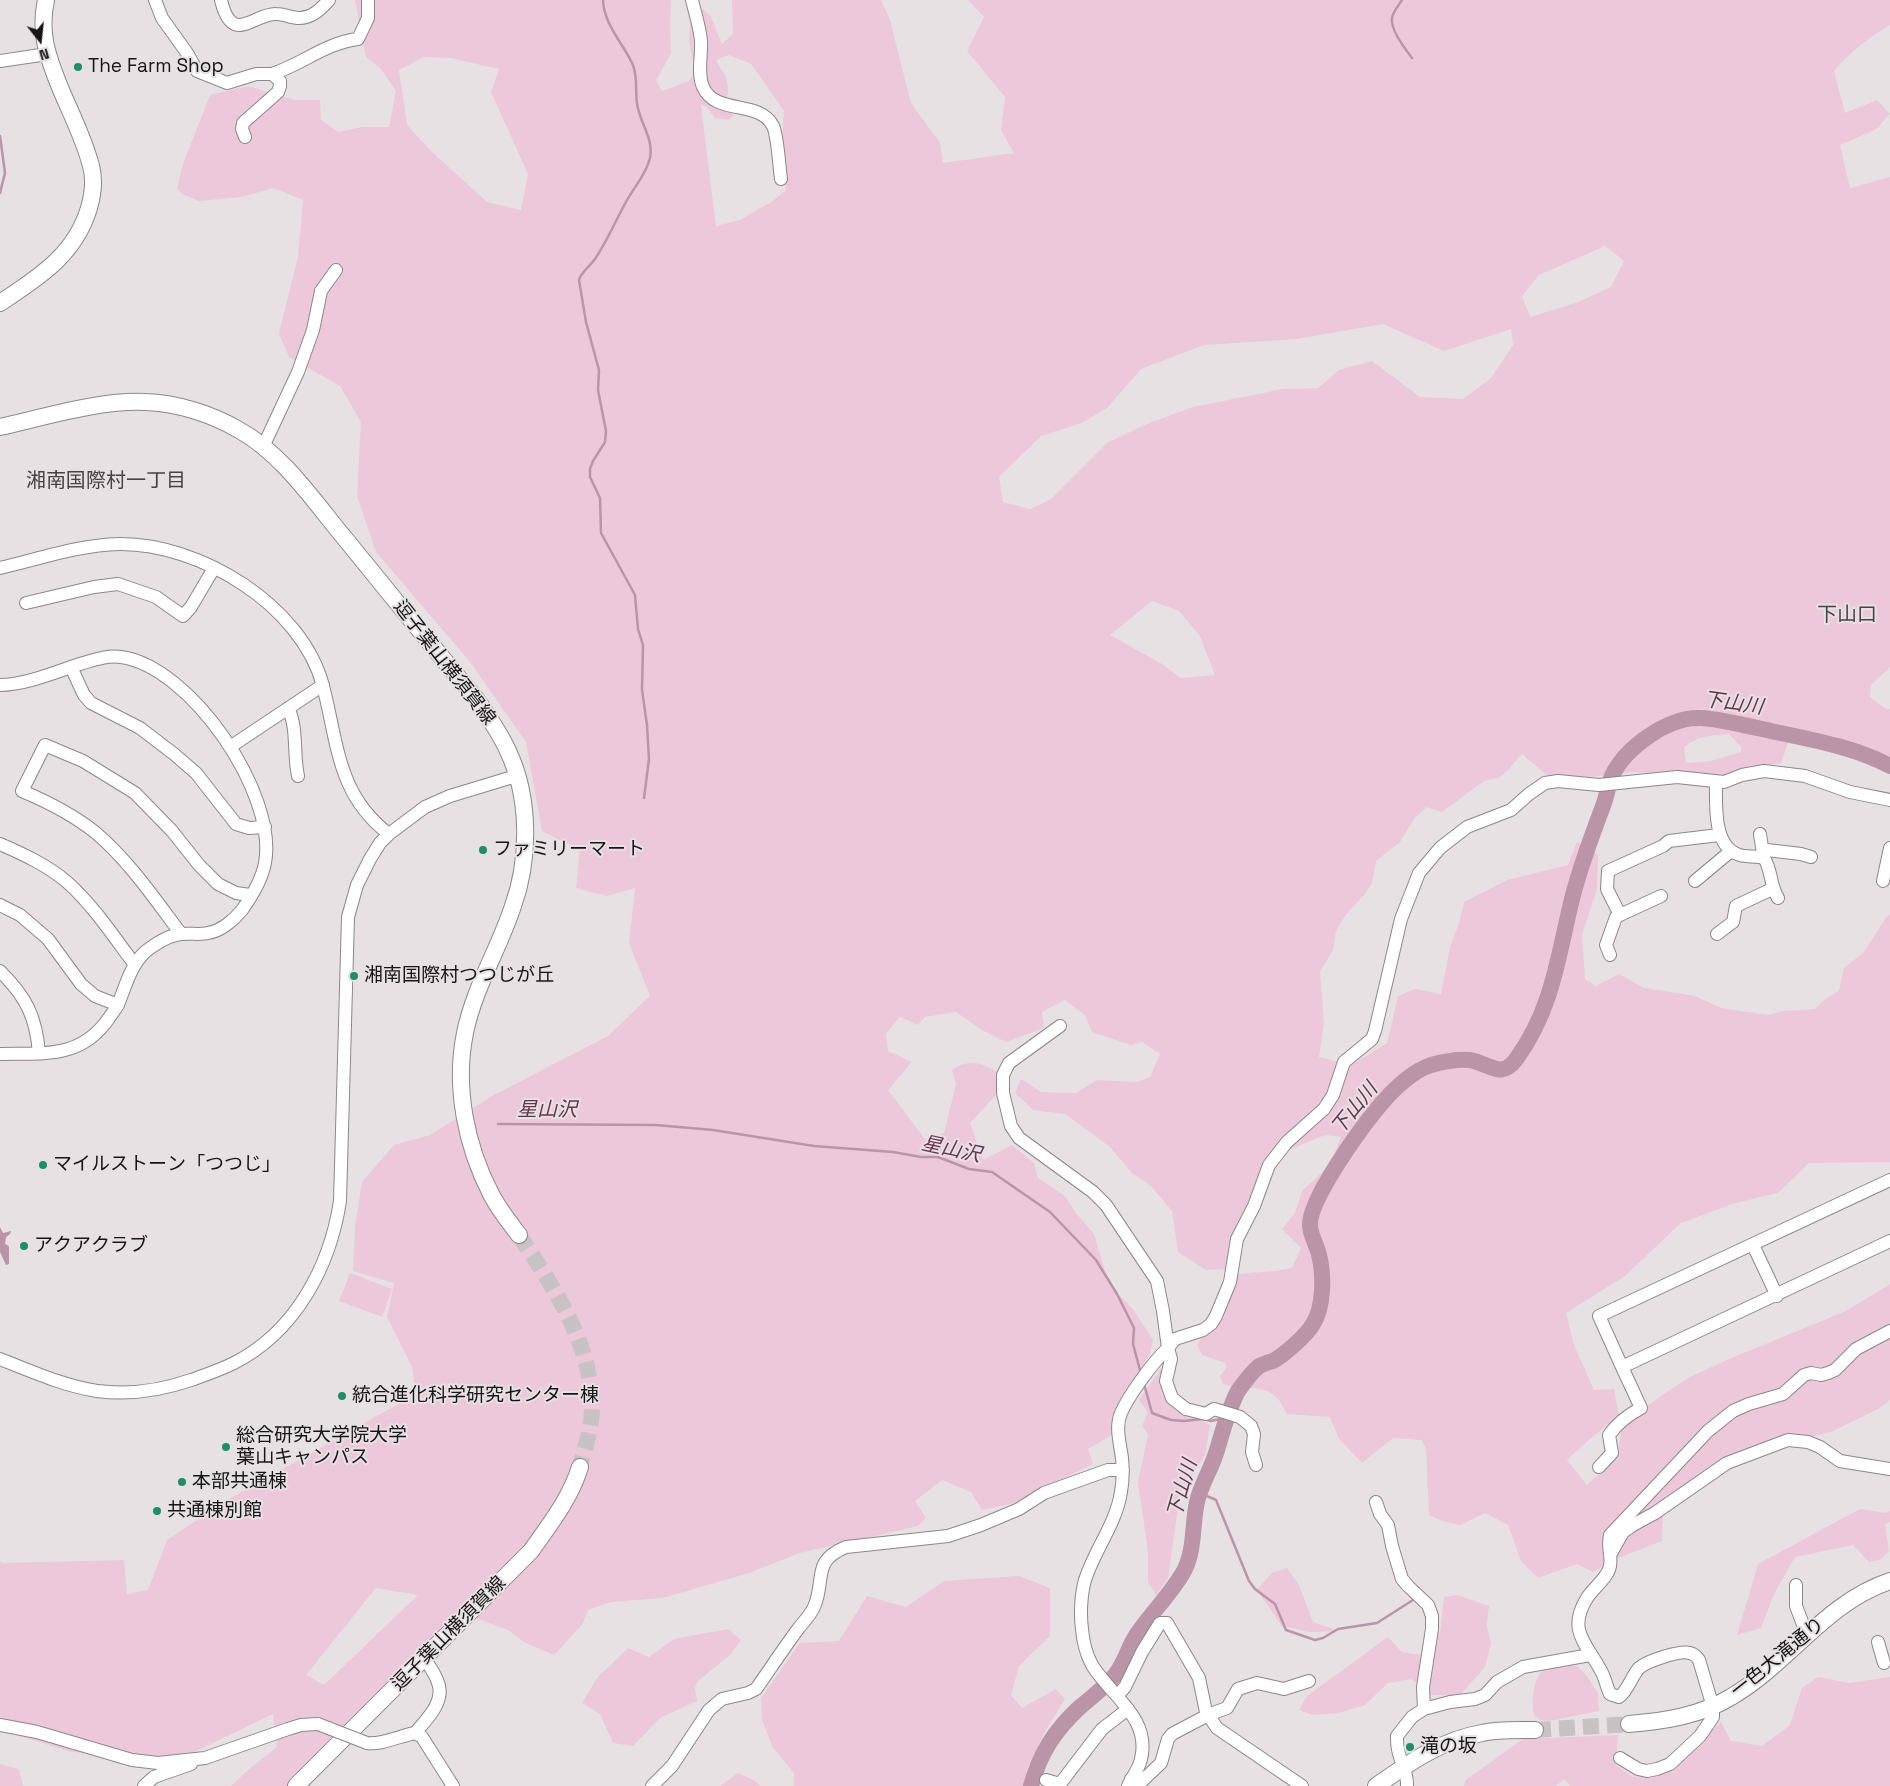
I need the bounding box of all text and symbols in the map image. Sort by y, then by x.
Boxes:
north arrow [15,15,65,65]
text: N [37,44,51,64]
place label: The Farm Shop [88,56,224,78]
marker: The Farm Shop [72,61,84,73]
district label: 湘南国際村一丁目 [26,470,186,494]
street label: 逗子葉山横須賀線 [388,596,500,730]
district label: 下山口 [1817,604,1877,628]
water label: 下山川 [1702,688,1764,720]
place label: ファミリーマート [493,839,645,861]
marker: ファミリーマート [477,844,489,856]
place label: 湘南国際村つつじが丘 [364,965,554,987]
marker: 湘南国際村つつじが丘 [348,970,360,982]
water label: 下山川 [1327,1078,1383,1140]
water label: 星山沢 [517,1099,577,1123]
water label: 星山沢 [919,1132,983,1168]
place label: マイルストーン「つつじ」 [53,1154,281,1176]
marker: マイルストーン「つつじ」 [37,1159,49,1171]
place label: アクアクラブ [34,1235,148,1257]
marker: アクアクラブ [18,1240,30,1252]
place label: 統合進化科学研究センター棟 [352,1385,599,1407]
marker: 統合進化科学研究センター棟 [336,1390,348,1402]
place label: 総合研究大学院大学 葉山キャンパス [236,1425,407,1469]
marker: 総合研究大学院大学 葉山キャンパス [220,1441,232,1453]
water label: 下山川 [1163,1457,1203,1521]
place label: 本部共通棟 [192,1471,287,1493]
marker: 本部共通棟 [176,1476,188,1488]
place label: 共通棟別館 [167,1500,262,1522]
marker: 共通棟別館 [151,1505,163,1517]
street label: 逗子葉山横須賀線 [387,1572,511,1696]
street label: 一色大滝通り [1727,1613,1829,1703]
place label: 滝の坂 [1420,1736,1477,1758]
marker: 滝の坂 [1404,1741,1416,1753]

